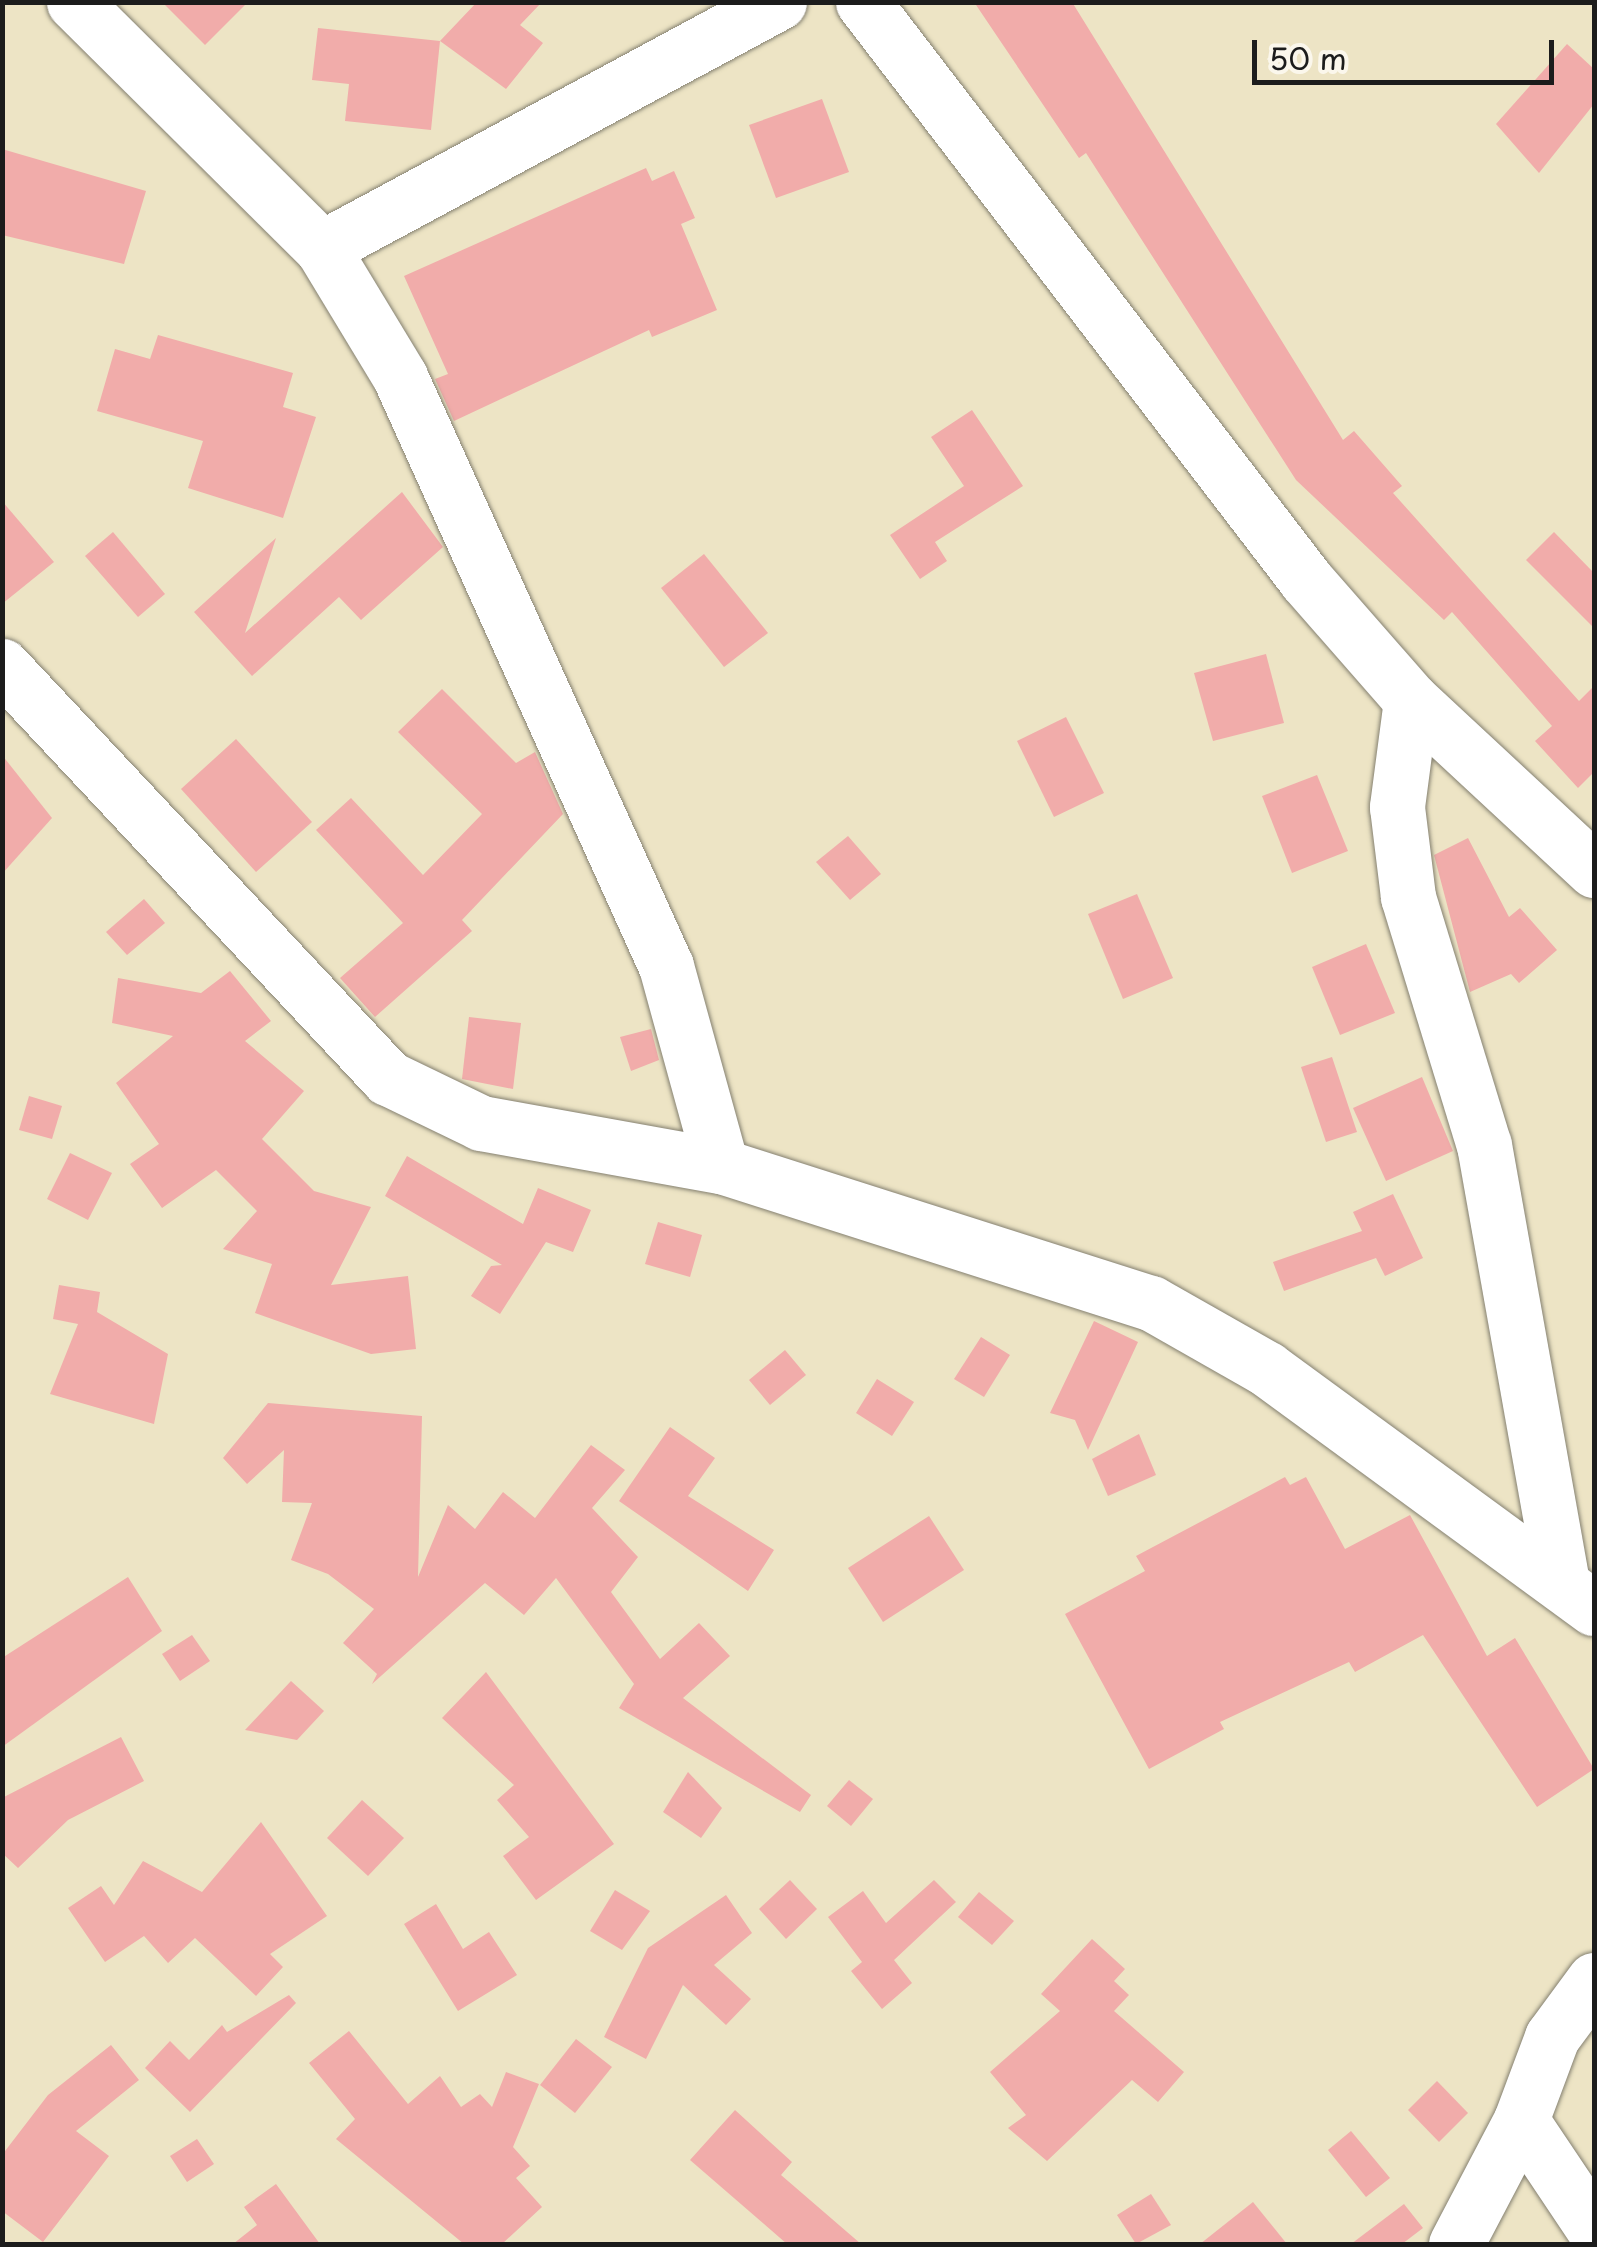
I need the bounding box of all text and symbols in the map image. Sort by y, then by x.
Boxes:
scale bar [1257,20,1560,82]
text: 50 m [1269,35,1347,80]

